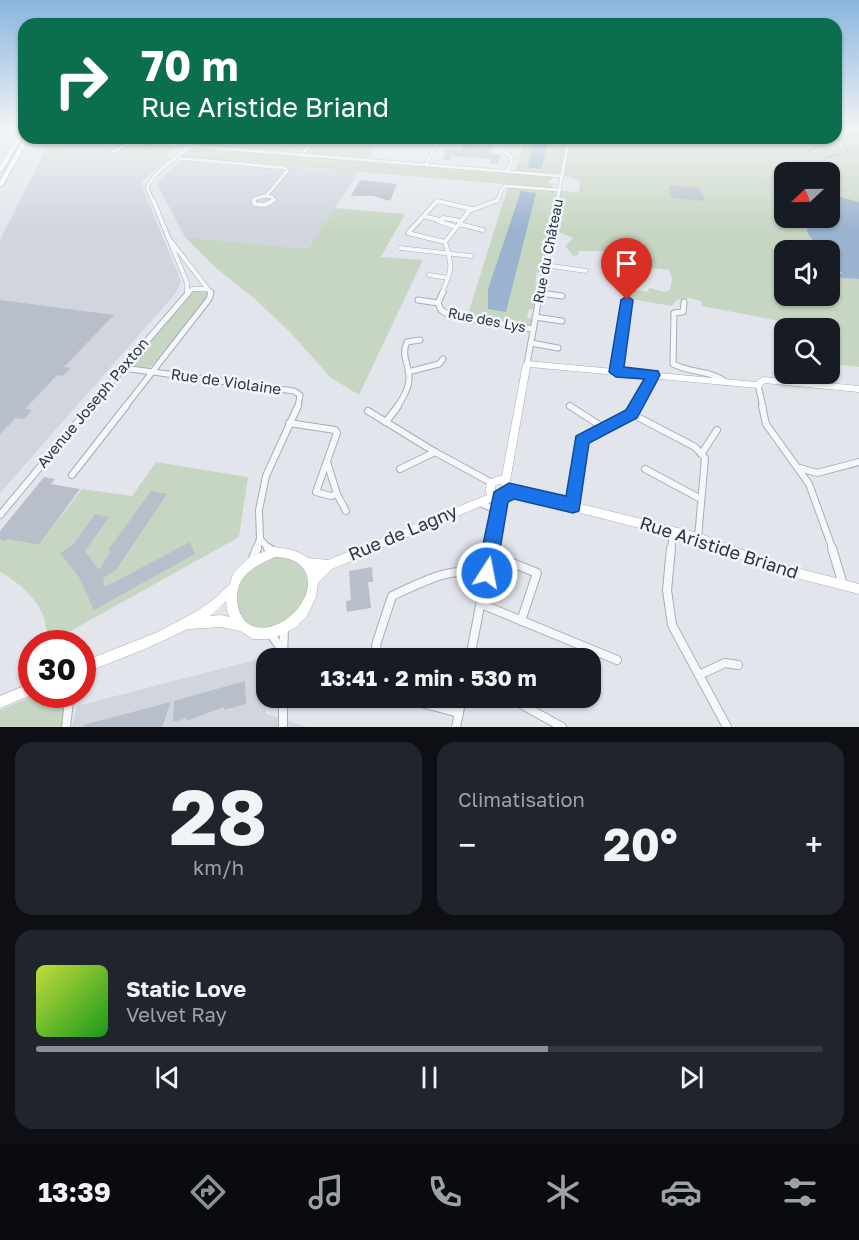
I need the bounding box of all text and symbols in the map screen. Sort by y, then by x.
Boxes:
text: 70 m [141,40,238,90]
icon: right [42,42,120,120]
text: Rue Aristide Briand [141,91,389,123]
north arrow [774,162,840,228]
map controls [774,162,840,384]
street label: Rue du Château [529,197,566,305]
pin [601,238,652,300]
button: sound [774,240,840,306]
icon: arrive [610,247,643,280]
street label: Rue des Lys [447,304,528,335]
button: search [774,318,840,384]
street label: Avenue Joseph Paxton [33,334,152,471]
street label: Rue de Violaine [170,364,283,398]
street label: Rue de Lagny [345,499,460,565]
street label: Rue Aristide Briand [637,511,801,583]
position arrow [455,541,519,605]
speed limit sign: 30 [18,630,96,708]
text: 13:41 · 2 min · 530 m [320,664,537,691]
text: 28 [170,769,267,862]
text: Climatisation [458,787,585,811]
text: 20° [603,817,678,871]
text: − [458,825,476,864]
text: + [805,825,823,864]
text: km/h [193,855,244,879]
text: Static Love [126,975,246,1002]
text: Velvet Ray [126,1002,227,1026]
icon: previous [151,1061,184,1094]
icon: pause [413,1061,446,1094]
icon: next [675,1061,708,1094]
icon: directions [187,1171,229,1213]
icon: music [305,1171,347,1213]
icon: phone [424,1171,466,1213]
icon: climate [542,1171,584,1213]
icon: car [660,1171,702,1213]
icon: filters [779,1171,821,1213]
text: 13:39 [38,1176,111,1208]

